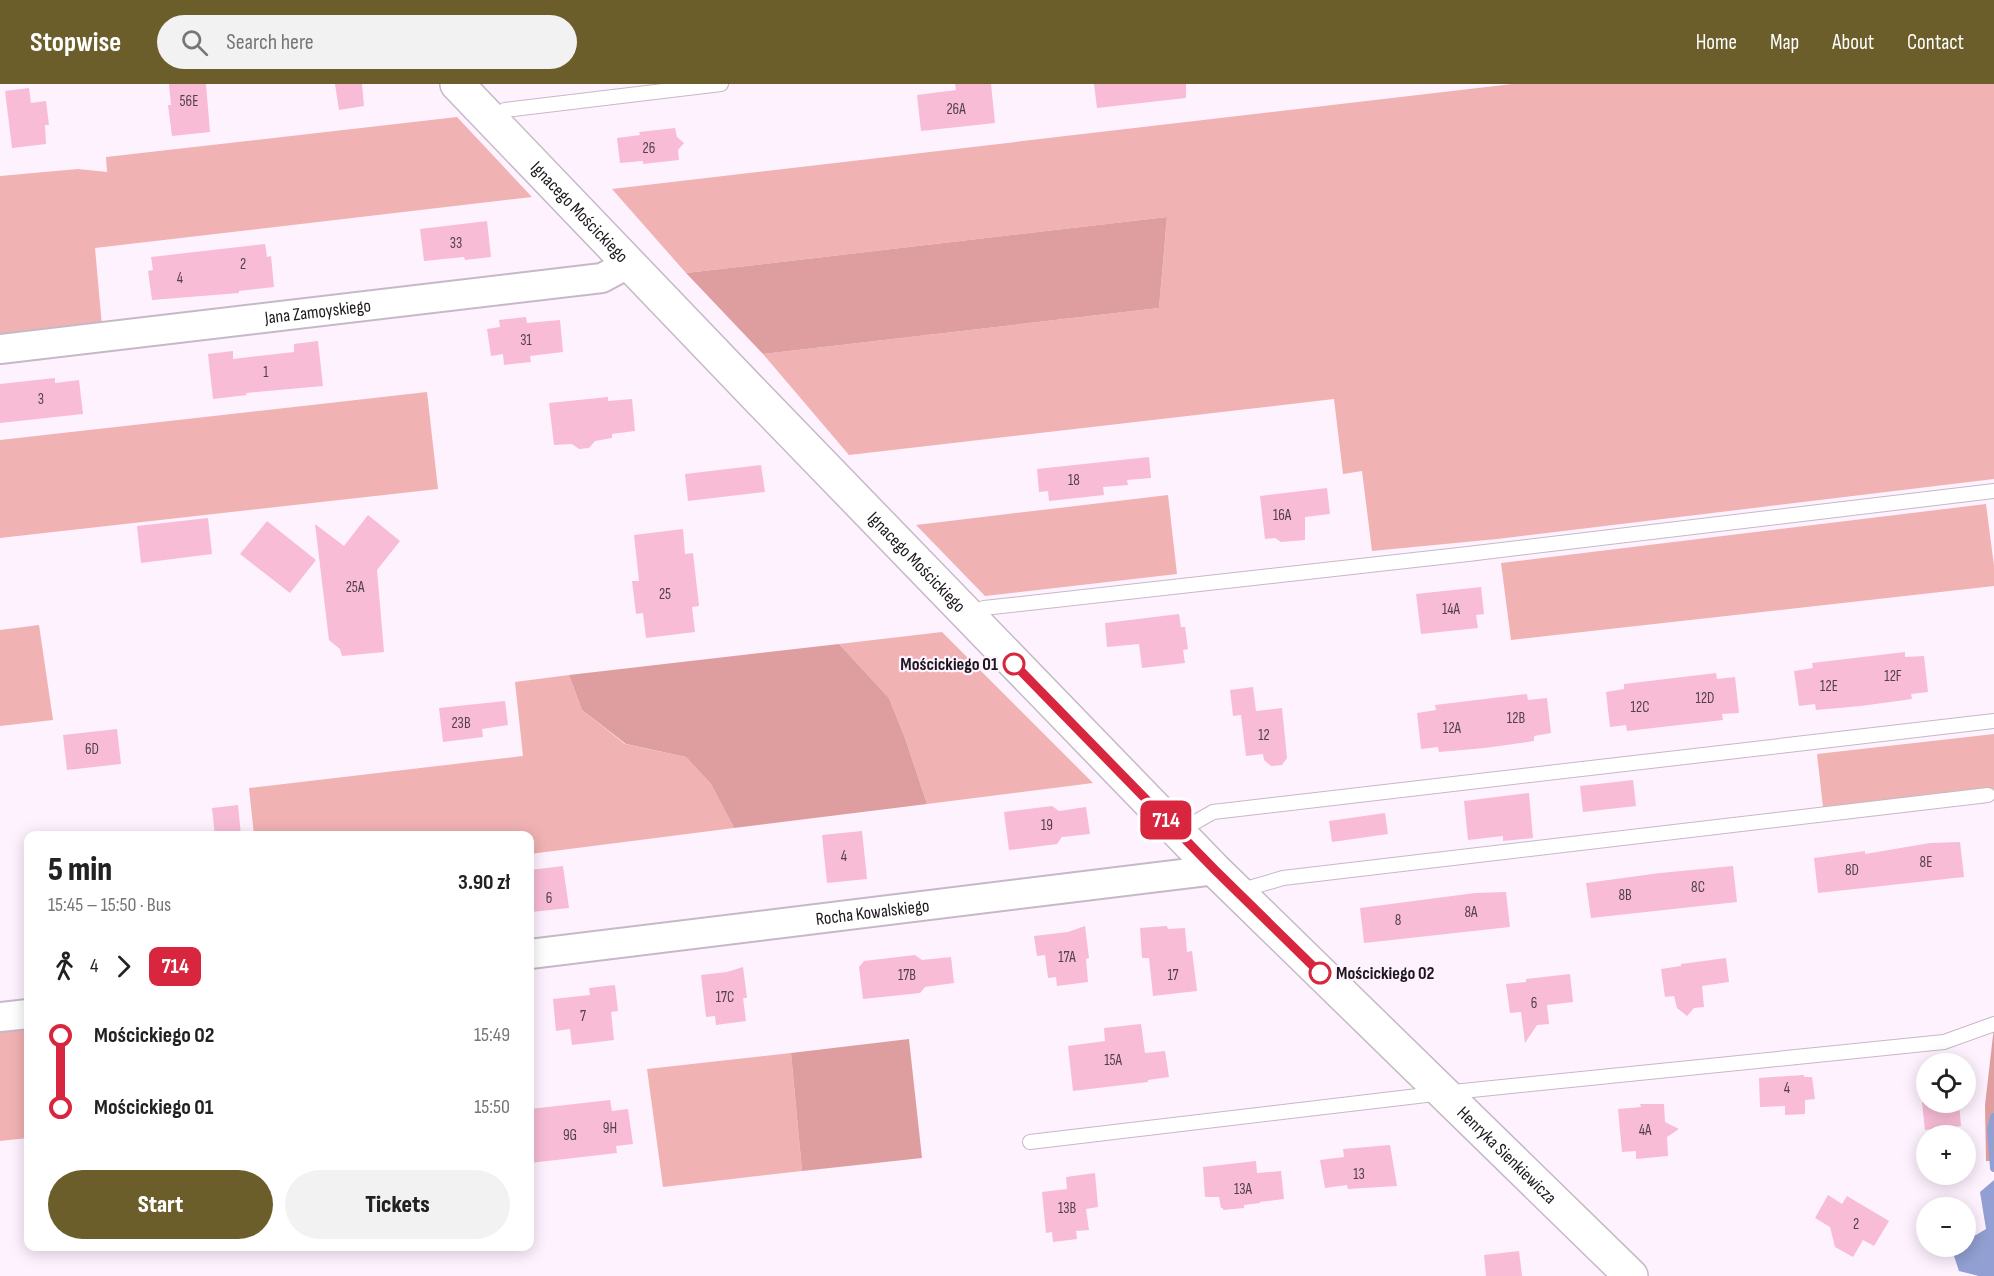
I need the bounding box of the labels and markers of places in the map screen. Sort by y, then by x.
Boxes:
marker: Mościckiego 01 [1003,653,1025,675]
place label: Mościckiego 01 [900,654,998,675]
marker: Mościckiego 02 [1309,962,1331,984]
place label: Mościckiego 02 [1336,963,1435,984]

